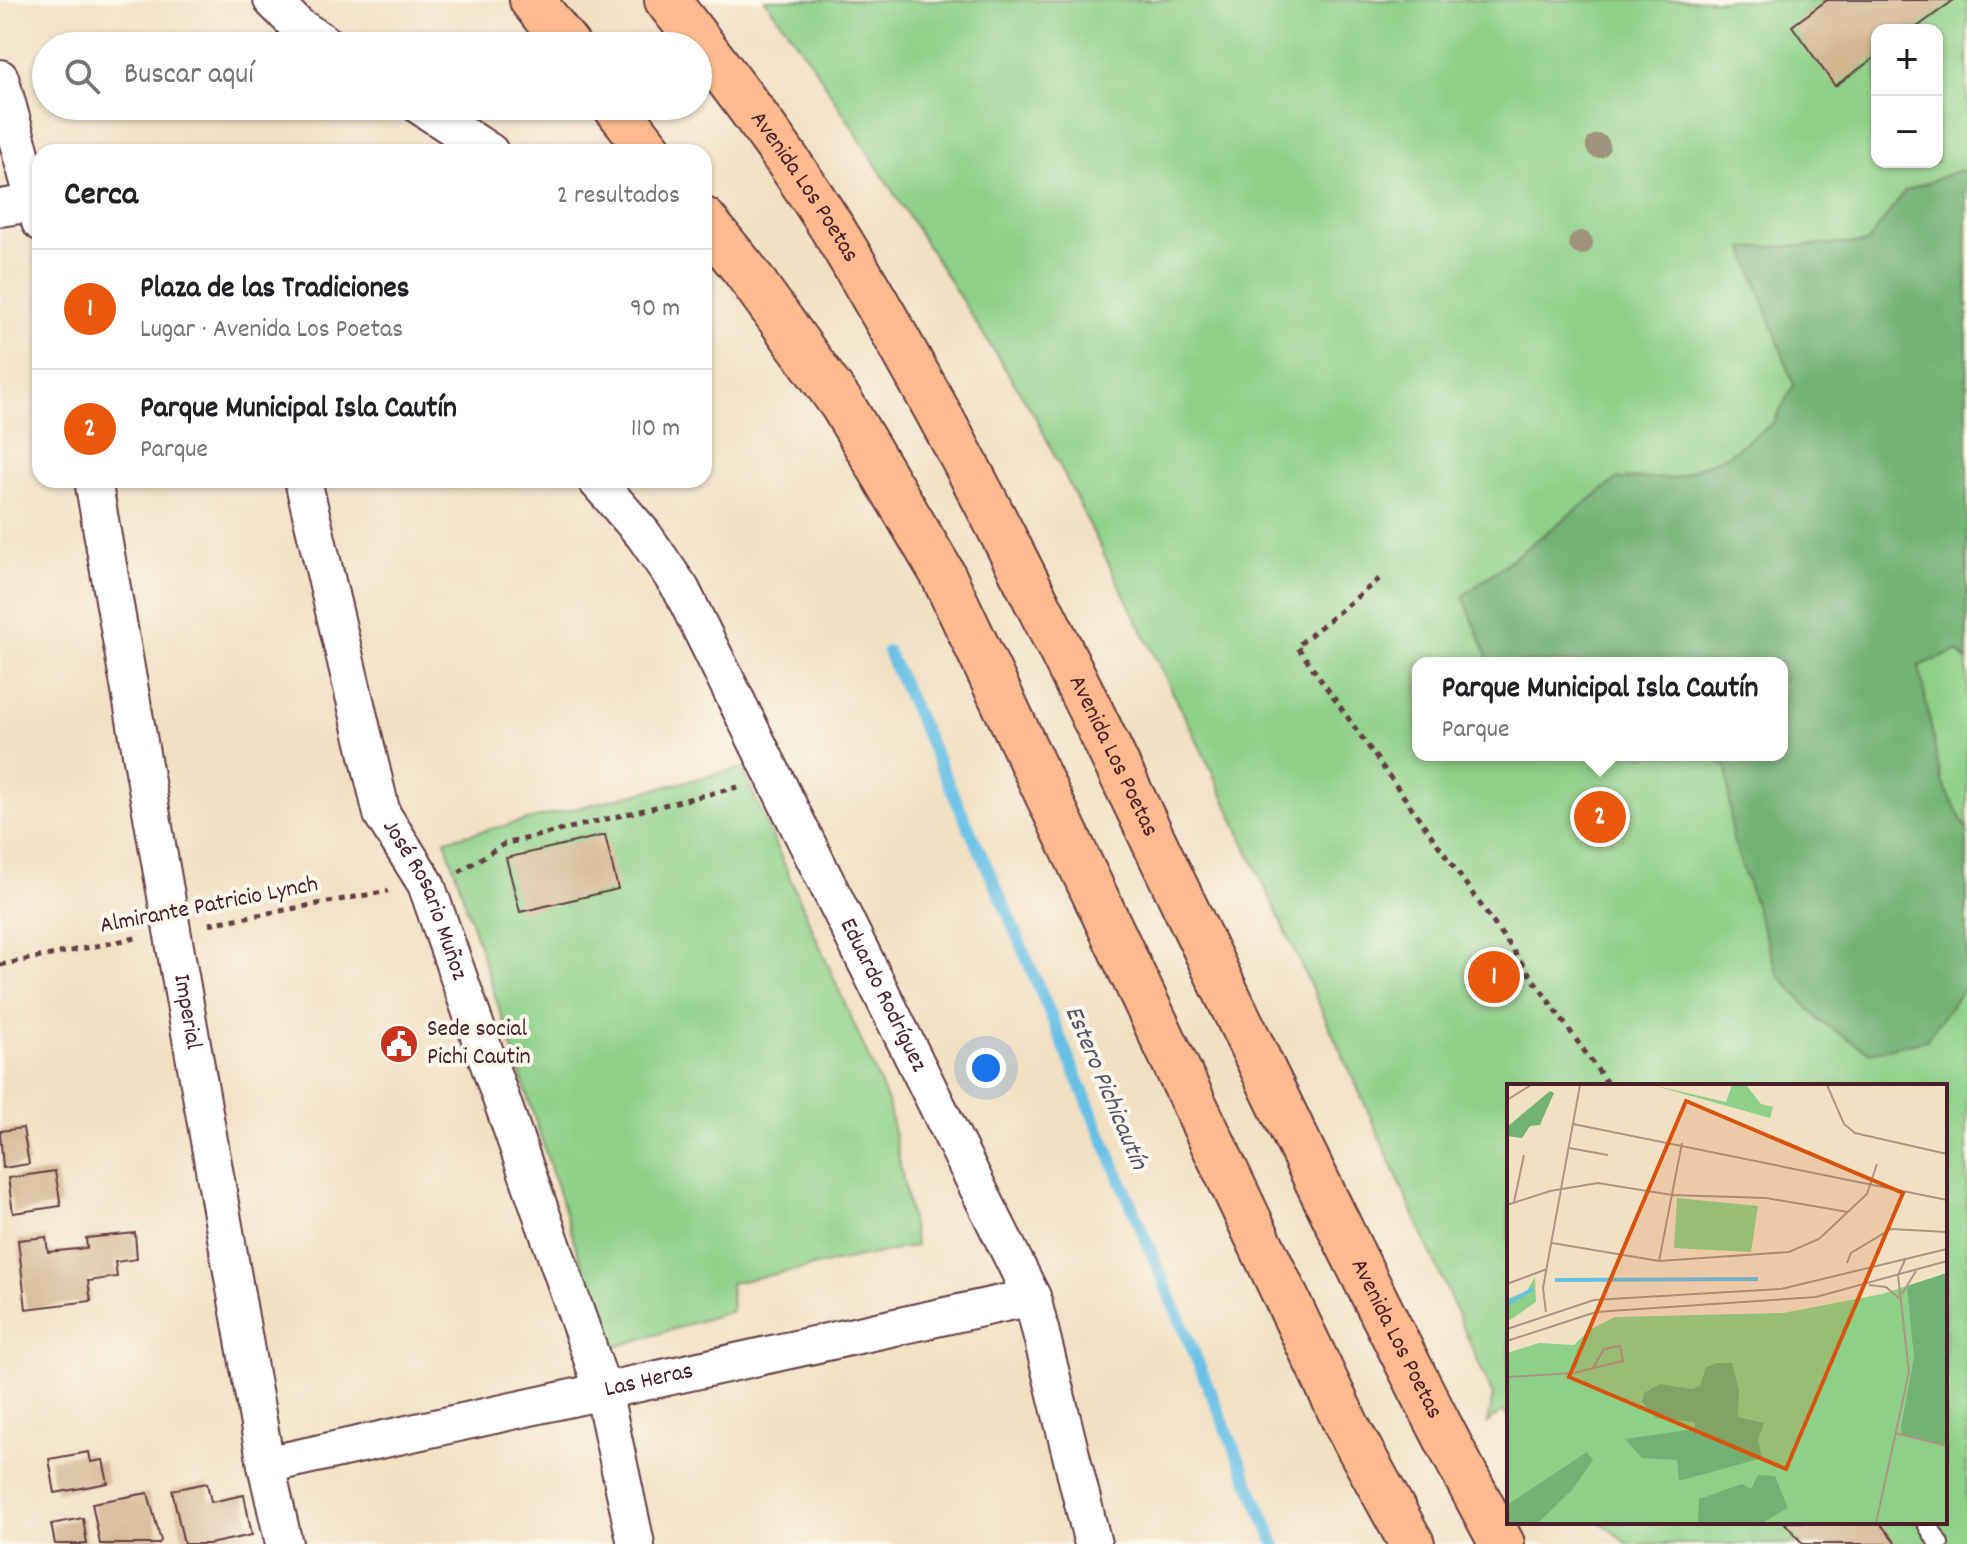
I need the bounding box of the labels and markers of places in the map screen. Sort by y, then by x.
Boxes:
pin: 2 [1574,787,1626,847]
pin: 1 [1468,947,1520,1007]
place label: Sede social Pichi Cautin [427,1013,531,1075]
public building icon: Sede social Pichi Cautin [378,1023,420,1065]

